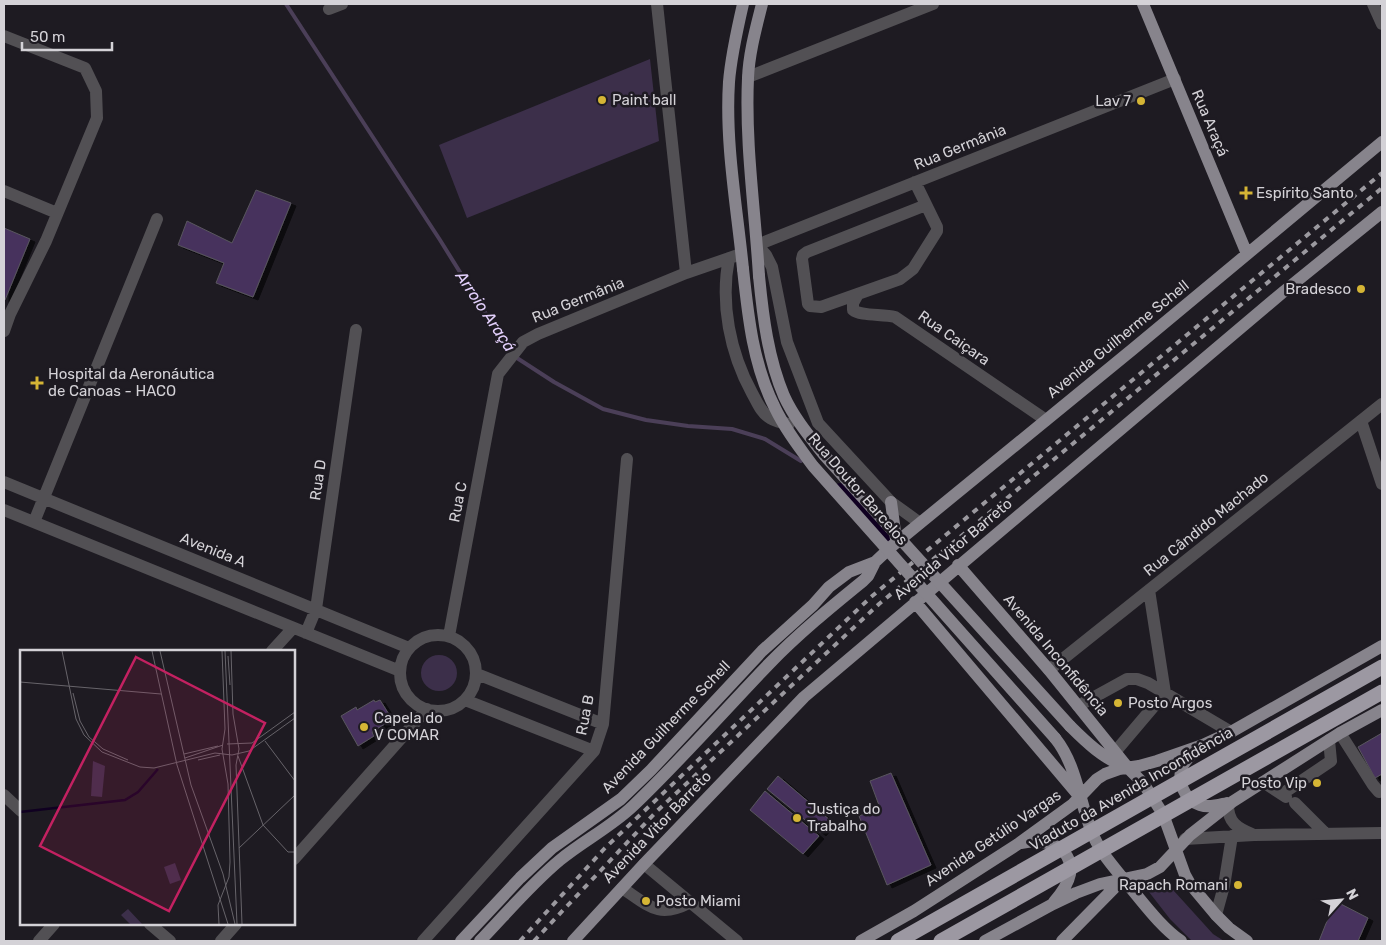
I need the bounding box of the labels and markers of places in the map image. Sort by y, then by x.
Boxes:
place label: Paint ball [612,91,676,109]
place label: Lav 7 [1095,92,1131,110]
marker: Paint ball [596,94,608,106]
marker: Lav 7 [1135,95,1147,107]
place label: Espírito Santo [1256,184,1354,202]
marker: Espírito Santo [1240,187,1252,199]
place label: Bradesco [1285,280,1351,298]
marker: Bradesco [1355,283,1367,295]
place label: Hospital da Aeronáutica de Canoas - HACO [48,365,214,400]
marker: Hospital da Aeronáutica de Canoas - HACO [30,376,44,390]
place label: Posto Argos [1128,694,1213,712]
marker: Posto Argos [1112,697,1124,709]
place label: Capela do V COMAR [374,709,443,744]
marker: Capela do V COMAR [358,721,370,733]
place label: Posto Vip [1241,774,1307,792]
marker: Posto Vip [1311,777,1323,789]
place label: Justiça do Trabalho [807,800,880,835]
marker: Justiça do Trabalho [791,812,803,824]
place label: Rapach Romani [1119,876,1228,894]
marker: Rapach Romani [1232,879,1244,891]
place label: Posto Miami [656,892,741,910]
marker: Posto Miami [640,895,652,907]

